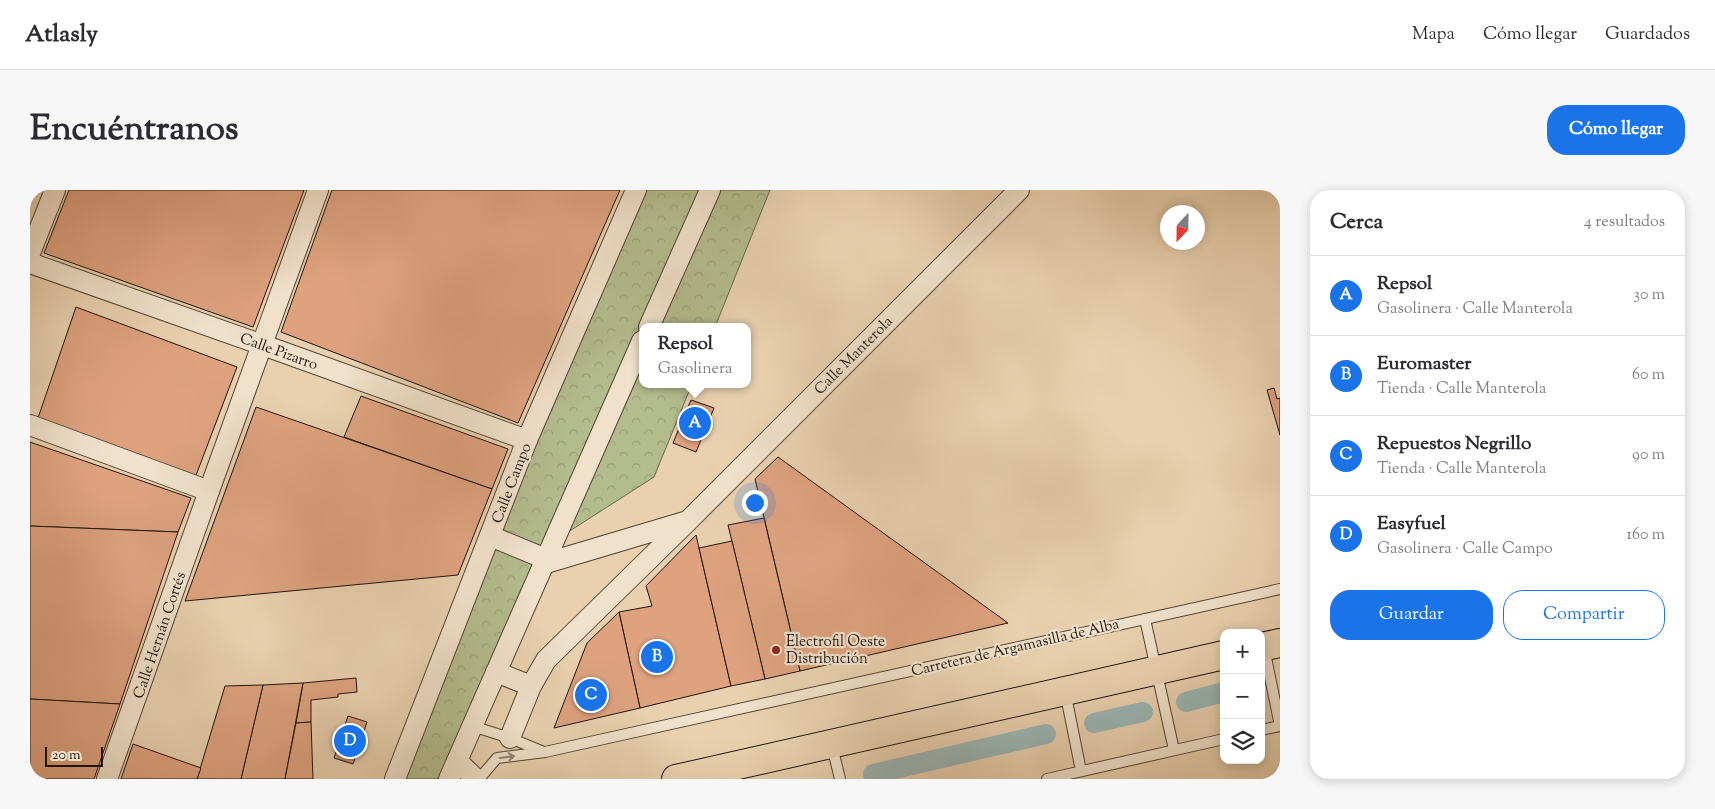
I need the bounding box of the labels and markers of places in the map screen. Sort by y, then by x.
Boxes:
pin: A [679,404,711,442]
place label: Electrofil Oeste Distribución [786,632,885,670]
pin: B [641,638,673,676]
marker: Electrofil Oeste Distribución [770,644,782,656]
pin: C [575,676,607,714]
pin: D [334,722,366,760]

